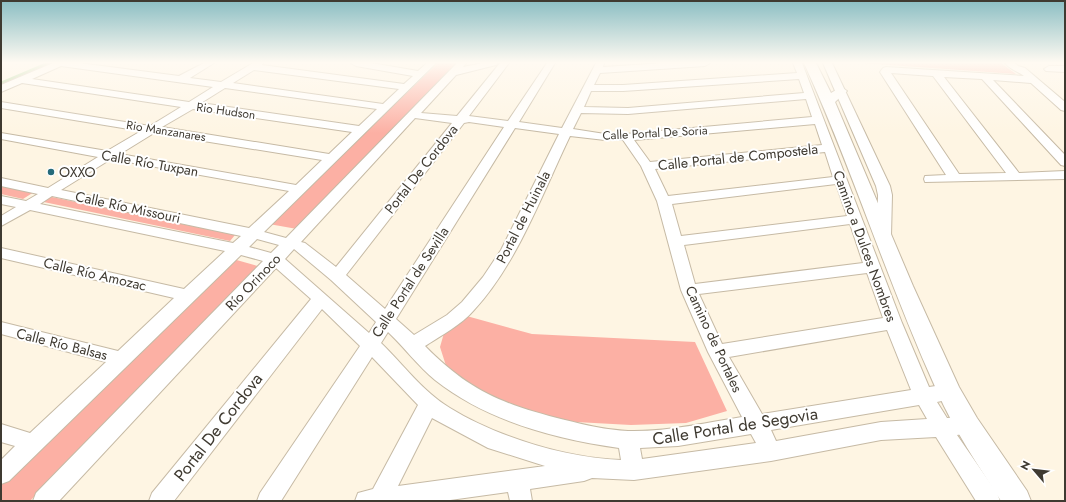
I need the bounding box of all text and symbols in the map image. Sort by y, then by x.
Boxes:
street label: Rio Hudson [195,98,257,124]
street label: Rio Manzanares [125,116,207,146]
street label: Portal De Cordova [380,120,462,218]
street label: Calle Portal De Soria [602,121,708,145]
street label: Calle Portal de Compostela [657,139,819,175]
street label: Calle Río Tuxpan [100,145,200,181]
place label: OXXO [59,162,96,182]
marker: OXXO [46,167,56,177]
street label: Portal de Huinala [491,167,555,267]
street label: Camino a Dulces Nombres [828,168,902,325]
street label: Calle Río Missouri [73,186,183,228]
street label: Calle Portal de Sevilla [367,223,453,341]
street label: Río Orinoco [221,249,286,315]
street label: Calle Río Amozac [42,252,148,296]
street label: Camino de Portales [681,283,748,396]
street label: Calle Río Balsas [14,323,110,365]
street label: Portal De Cordova [168,368,268,486]
street label: Calle Portal de Segovia [651,401,819,451]
north arrow [1014,450,1054,490]
text: N [1016,458,1034,473]

